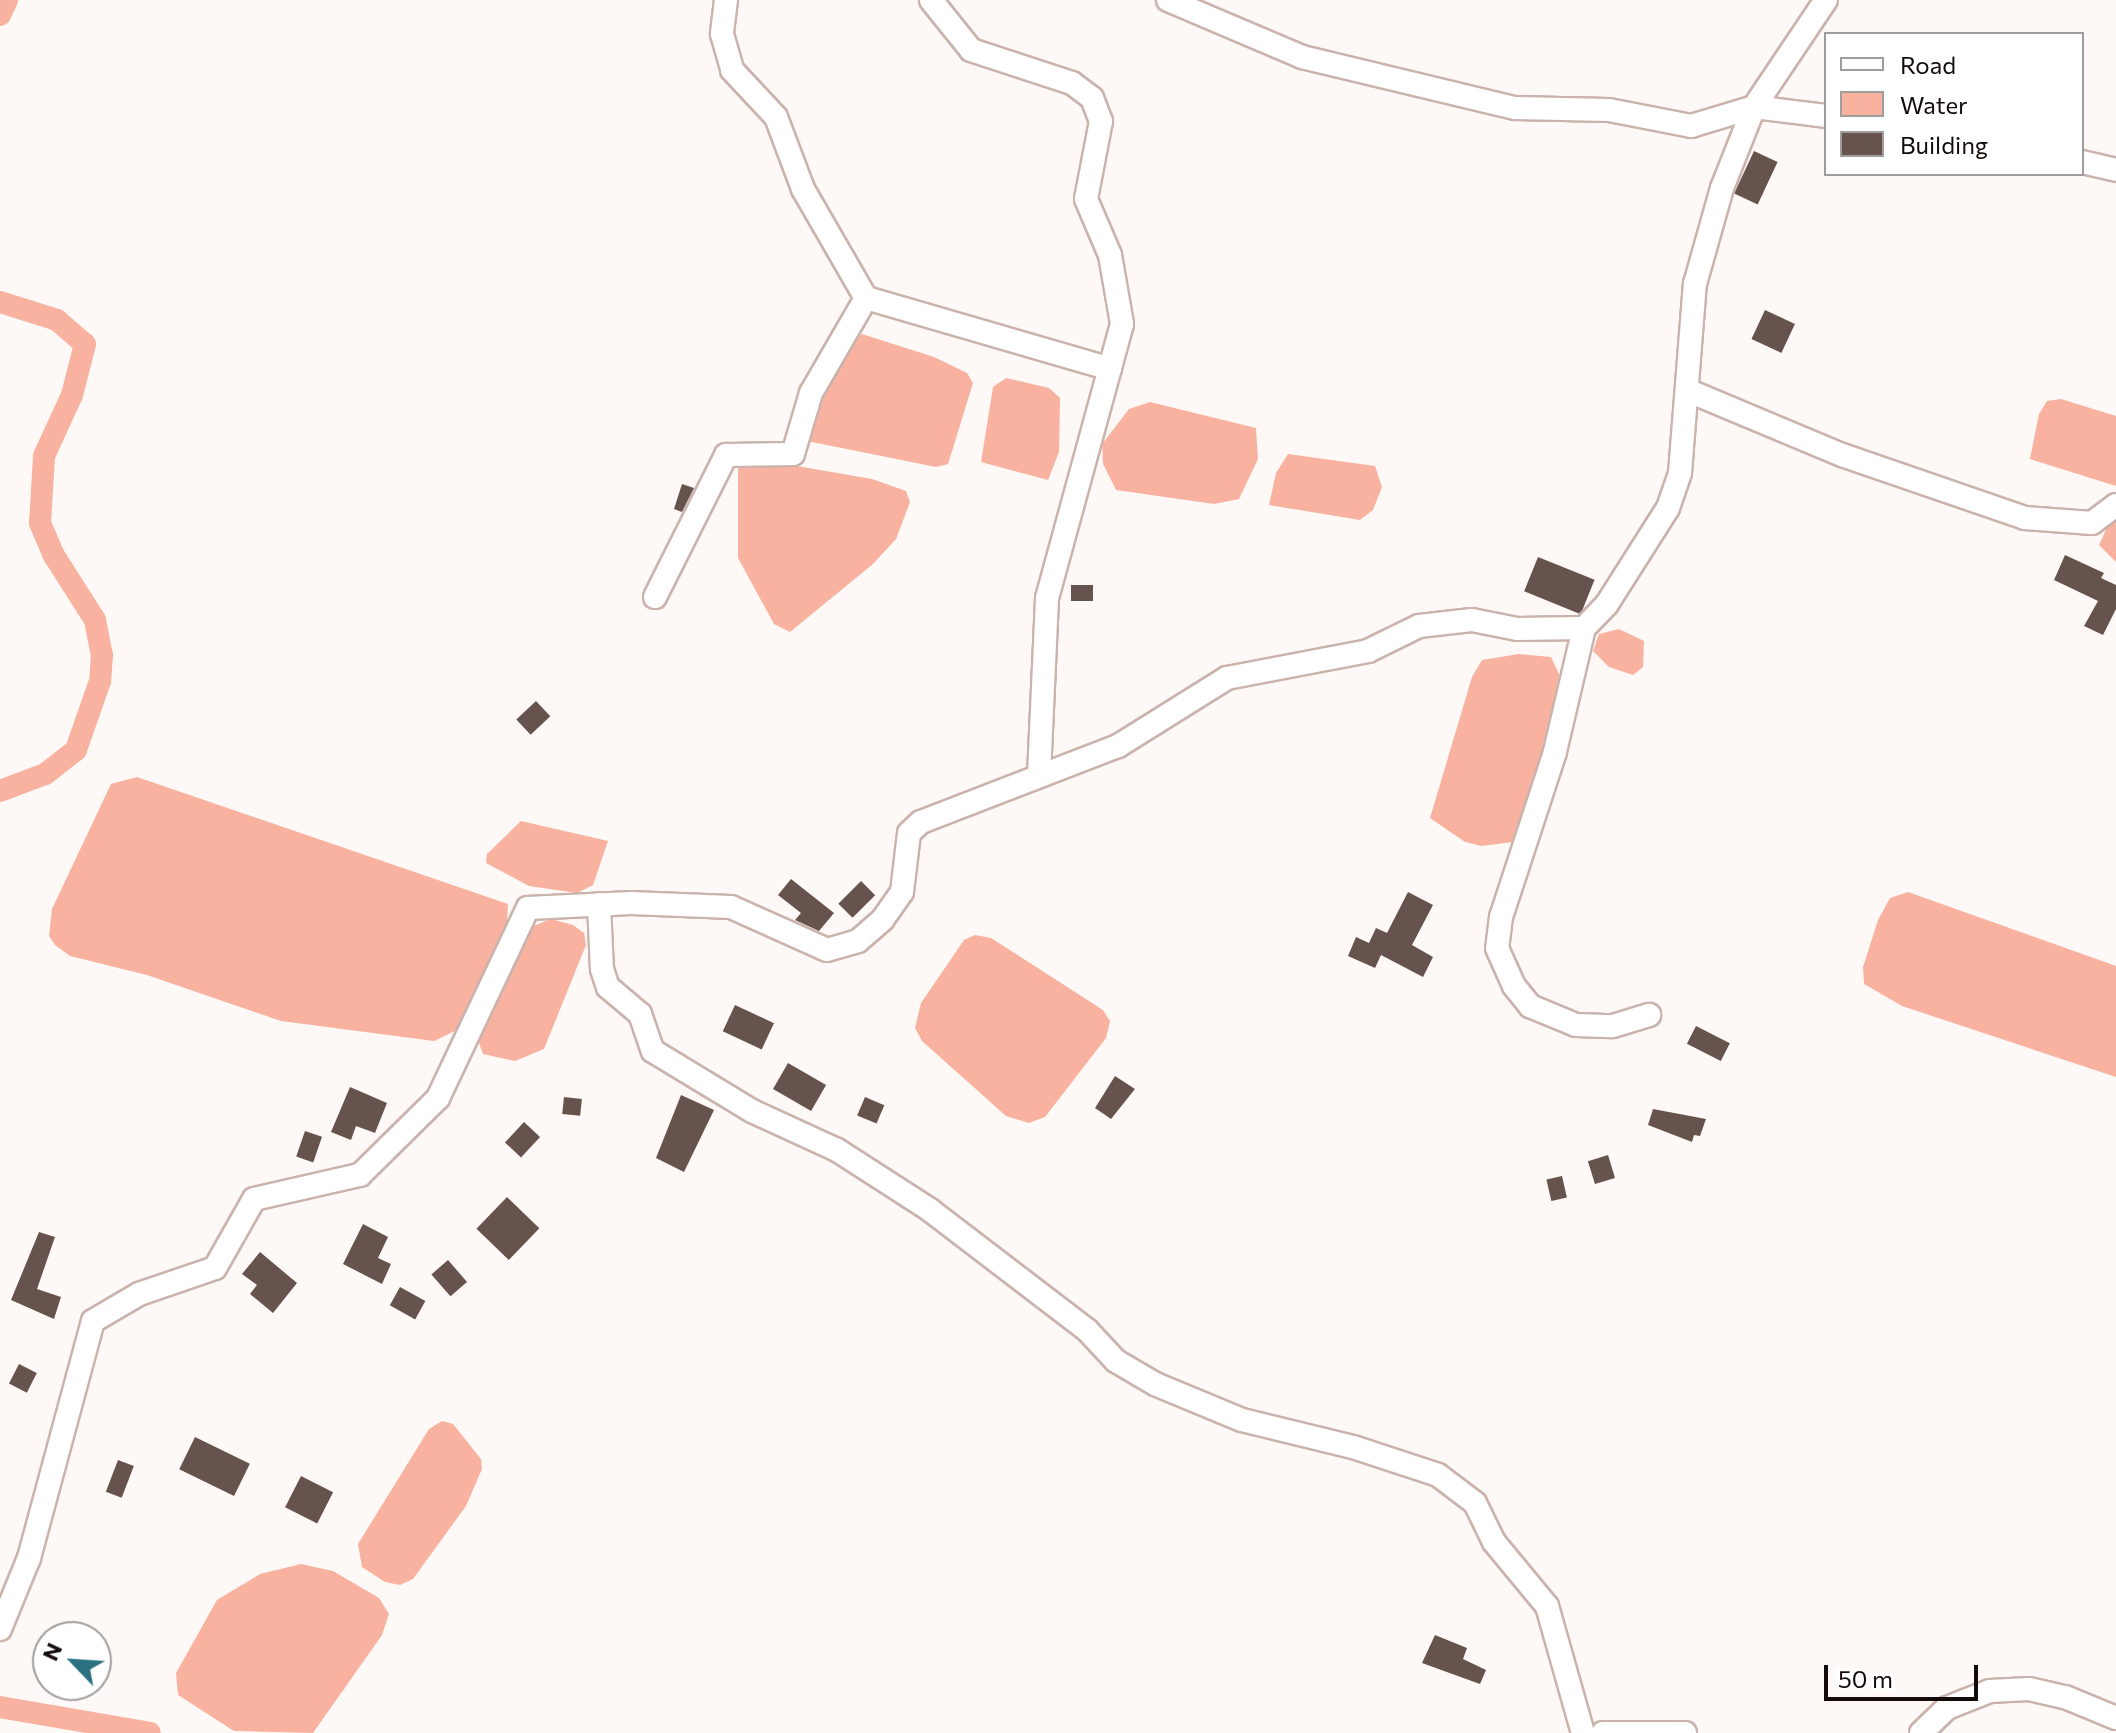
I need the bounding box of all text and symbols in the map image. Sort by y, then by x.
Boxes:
legend [1824,32,2084,176]
text: Road [1900,50,1956,79]
text: Water [1900,90,1968,119]
text: Building [1900,130,1988,159]
north arrow [32,1621,112,1701]
text: N [36,1638,67,1665]
scale bar [1828,1649,1982,1699]
text: 50 m [1838,1664,1893,1693]

